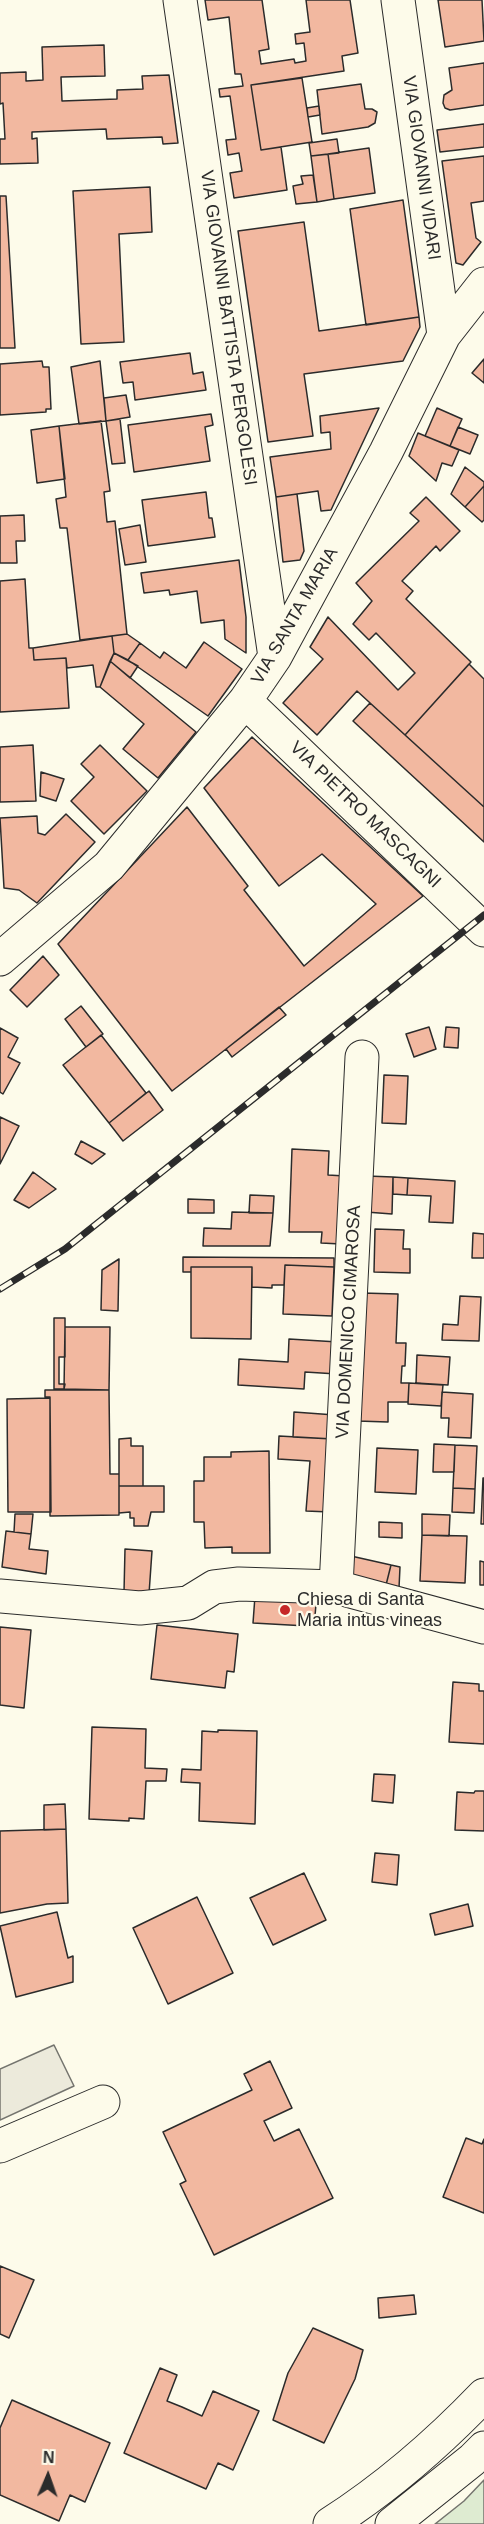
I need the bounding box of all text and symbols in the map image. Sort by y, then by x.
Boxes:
street label: VIA GIOVANNI VIDARI [397,75,445,261]
street label: VIA GIOVANNI BATTISTA PERGOLESI [195,169,261,487]
street label: VIA SANTA MARIA [247,544,343,688]
street label: VIA PIETRO MASCAGNI [285,737,445,893]
street label: VIA DOMENICO CIMAROSA [332,1205,366,1439]
place label: Chiesa di Santa Maria intus vineas [297,1589,442,1632]
marker: Chiesa di Santa Maria intus vineas [278,1603,292,1617]
north arrow [18,2446,78,2506]
text: N [43,2449,55,2466]

